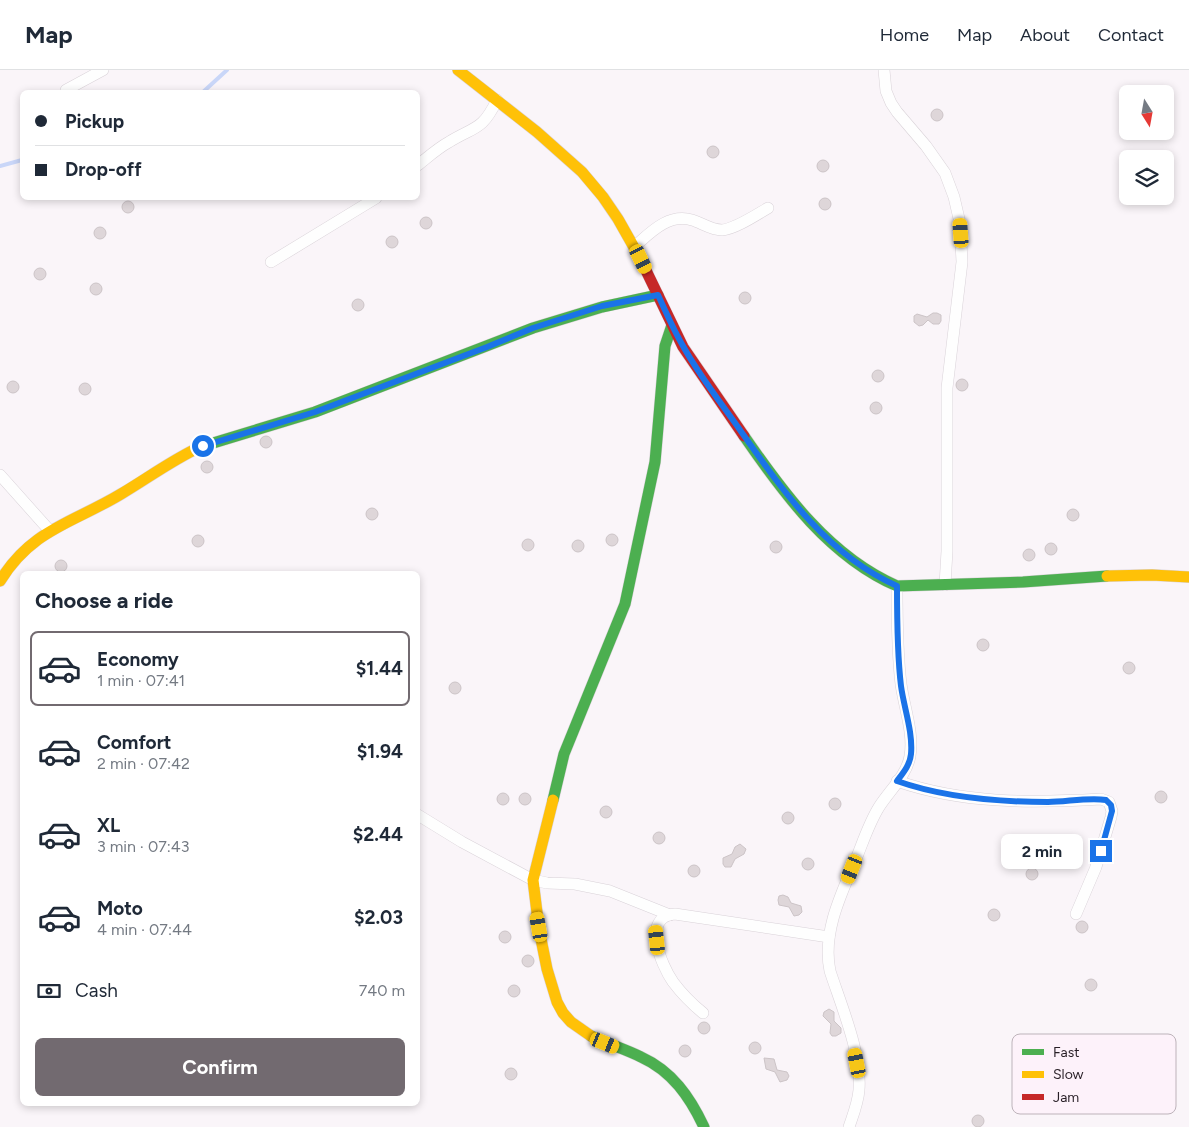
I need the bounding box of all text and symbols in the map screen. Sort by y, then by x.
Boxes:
text: Map [25,20,73,49]
text: Home [880,24,929,46]
text: Map [957,24,992,46]
text: About [1020,24,1070,46]
text: Contact [1098,24,1164,46]
north arrow [1119,85,1174,140]
map controls [1119,85,1174,205]
text: Pickup [65,110,124,133]
button: layers [1119,150,1174,205]
text: Drop-off [65,158,142,181]
car [952,218,969,248]
car [627,242,654,276]
route start [192,435,214,457]
text: Choose a ride [35,587,173,614]
icon: car [37,646,82,691]
text: Economy [97,648,179,671]
text: $1.44 [356,657,403,680]
text: 1 min · 07:41 [97,671,185,690]
icon: car [37,729,82,774]
text: Comfort [97,731,172,754]
text: $1.94 [357,740,403,763]
text: 2 min · 07:42 [97,754,190,773]
icon: car [37,812,82,857]
text: XL [97,814,120,837]
text: $2.44 [353,823,403,846]
callout: 2 min [1001,834,1084,868]
text: 3 min · 07:43 [97,837,189,856]
route end [1090,840,1112,862]
text: 2 min [1022,842,1062,861]
car [839,852,864,886]
icon: car [37,895,82,940]
text: Moto [97,897,143,920]
text: $2.03 [354,906,403,929]
car [529,911,548,943]
text: 4 min · 07:44 [97,920,192,939]
car [647,924,666,956]
icon: cash [35,977,63,1005]
text: Cash [75,979,118,1002]
text: 740 m [359,981,405,1000]
car [588,1030,621,1056]
legend [1012,1034,1176,1114]
button: Confirm [35,1038,405,1096]
text: Fast [1053,1044,1079,1061]
car [846,1047,867,1079]
text: Slow [1053,1066,1084,1083]
text: Jam [1053,1089,1079,1106]

